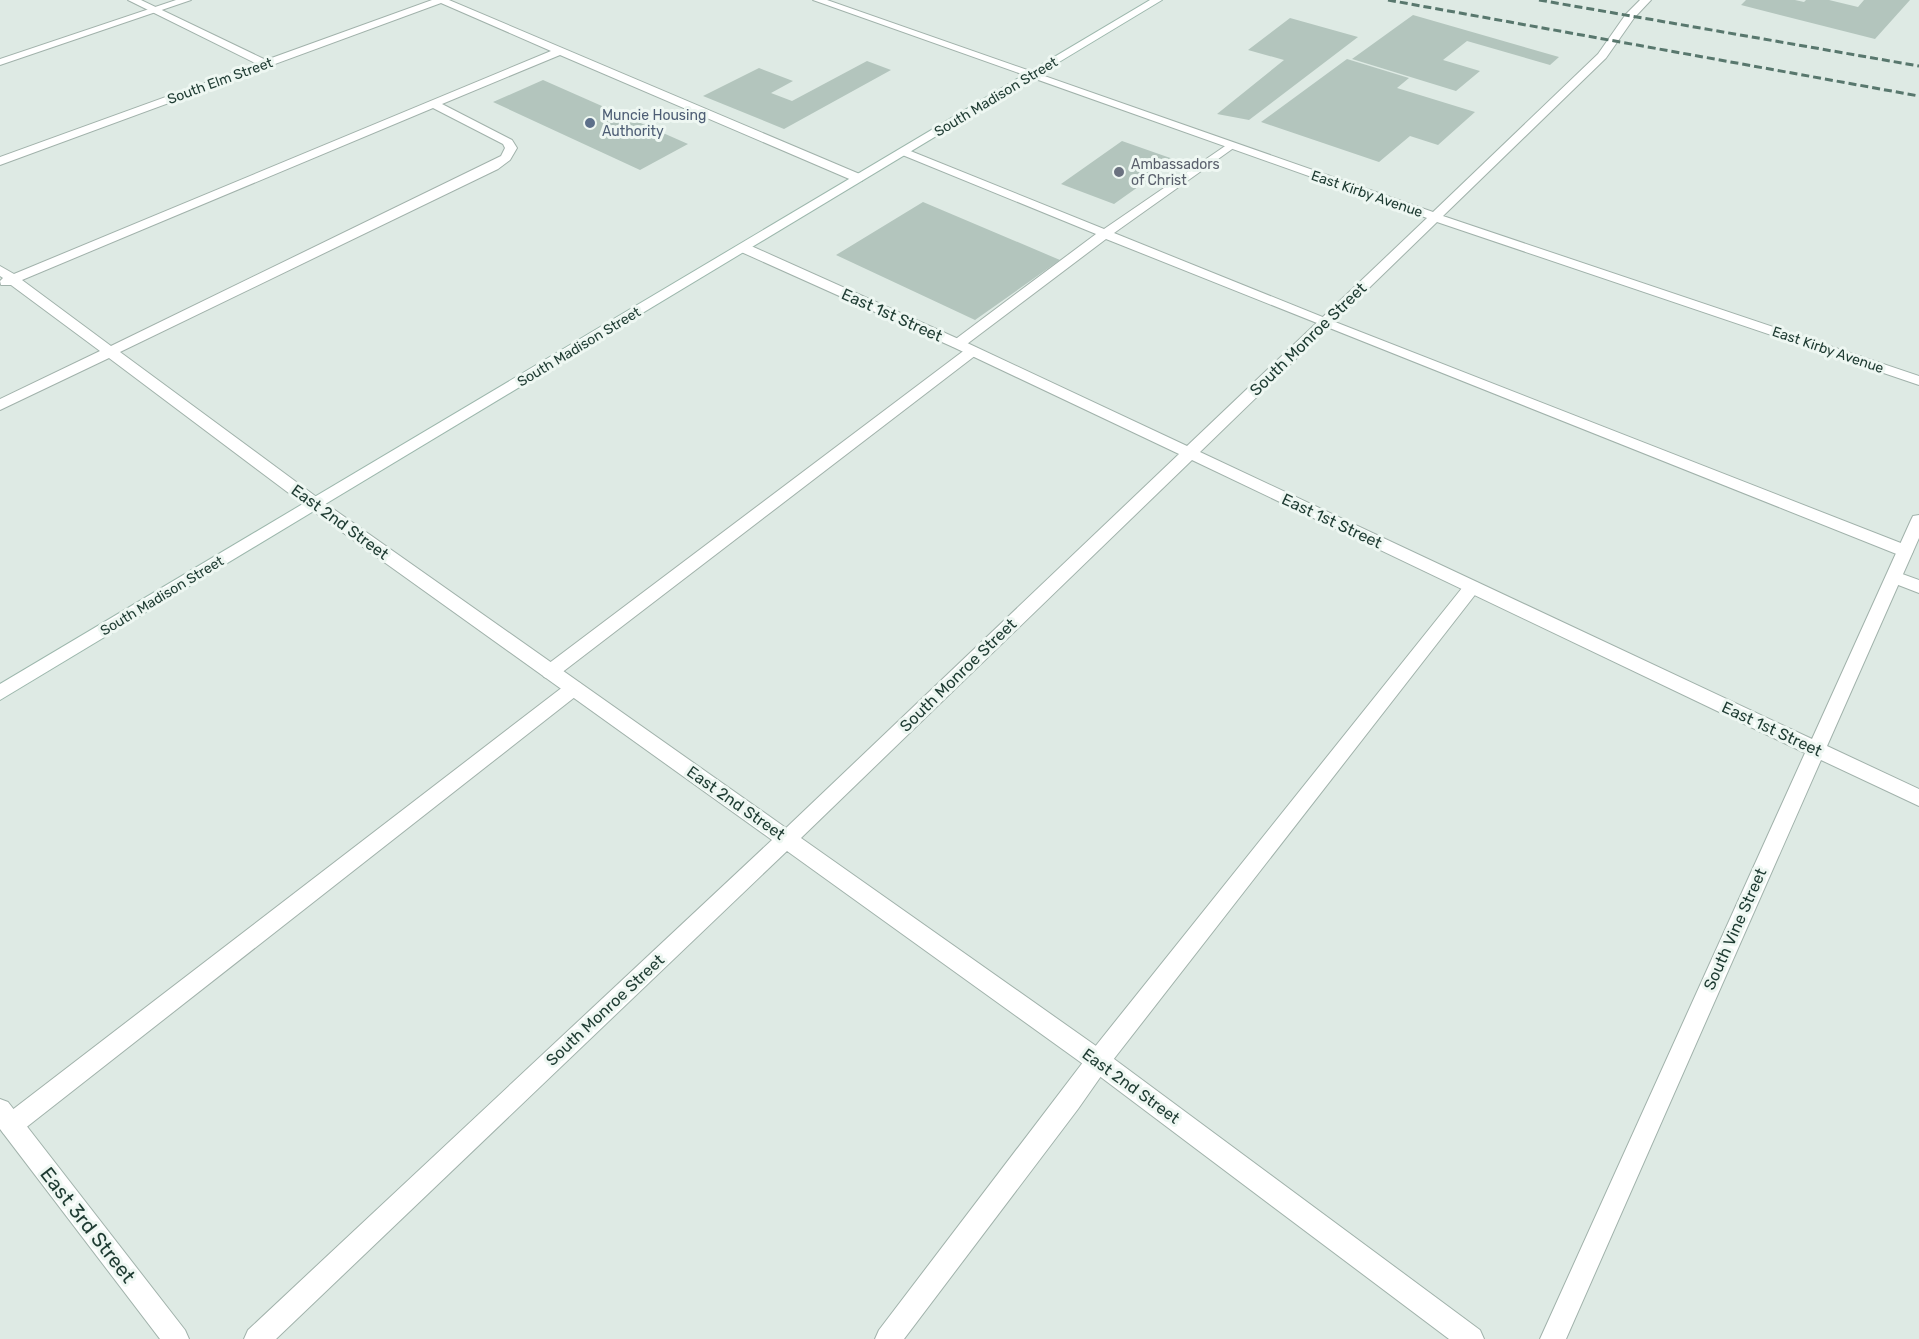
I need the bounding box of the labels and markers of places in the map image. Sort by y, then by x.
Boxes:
place label: Muncie Housing Authority [602,107,706,140]
marker: Muncie Housing Authority [583,116,597,130]
place label: Ambassadors of Christ [1131,156,1220,189]
marker: Ambassadors of Christ [1112,165,1126,179]

